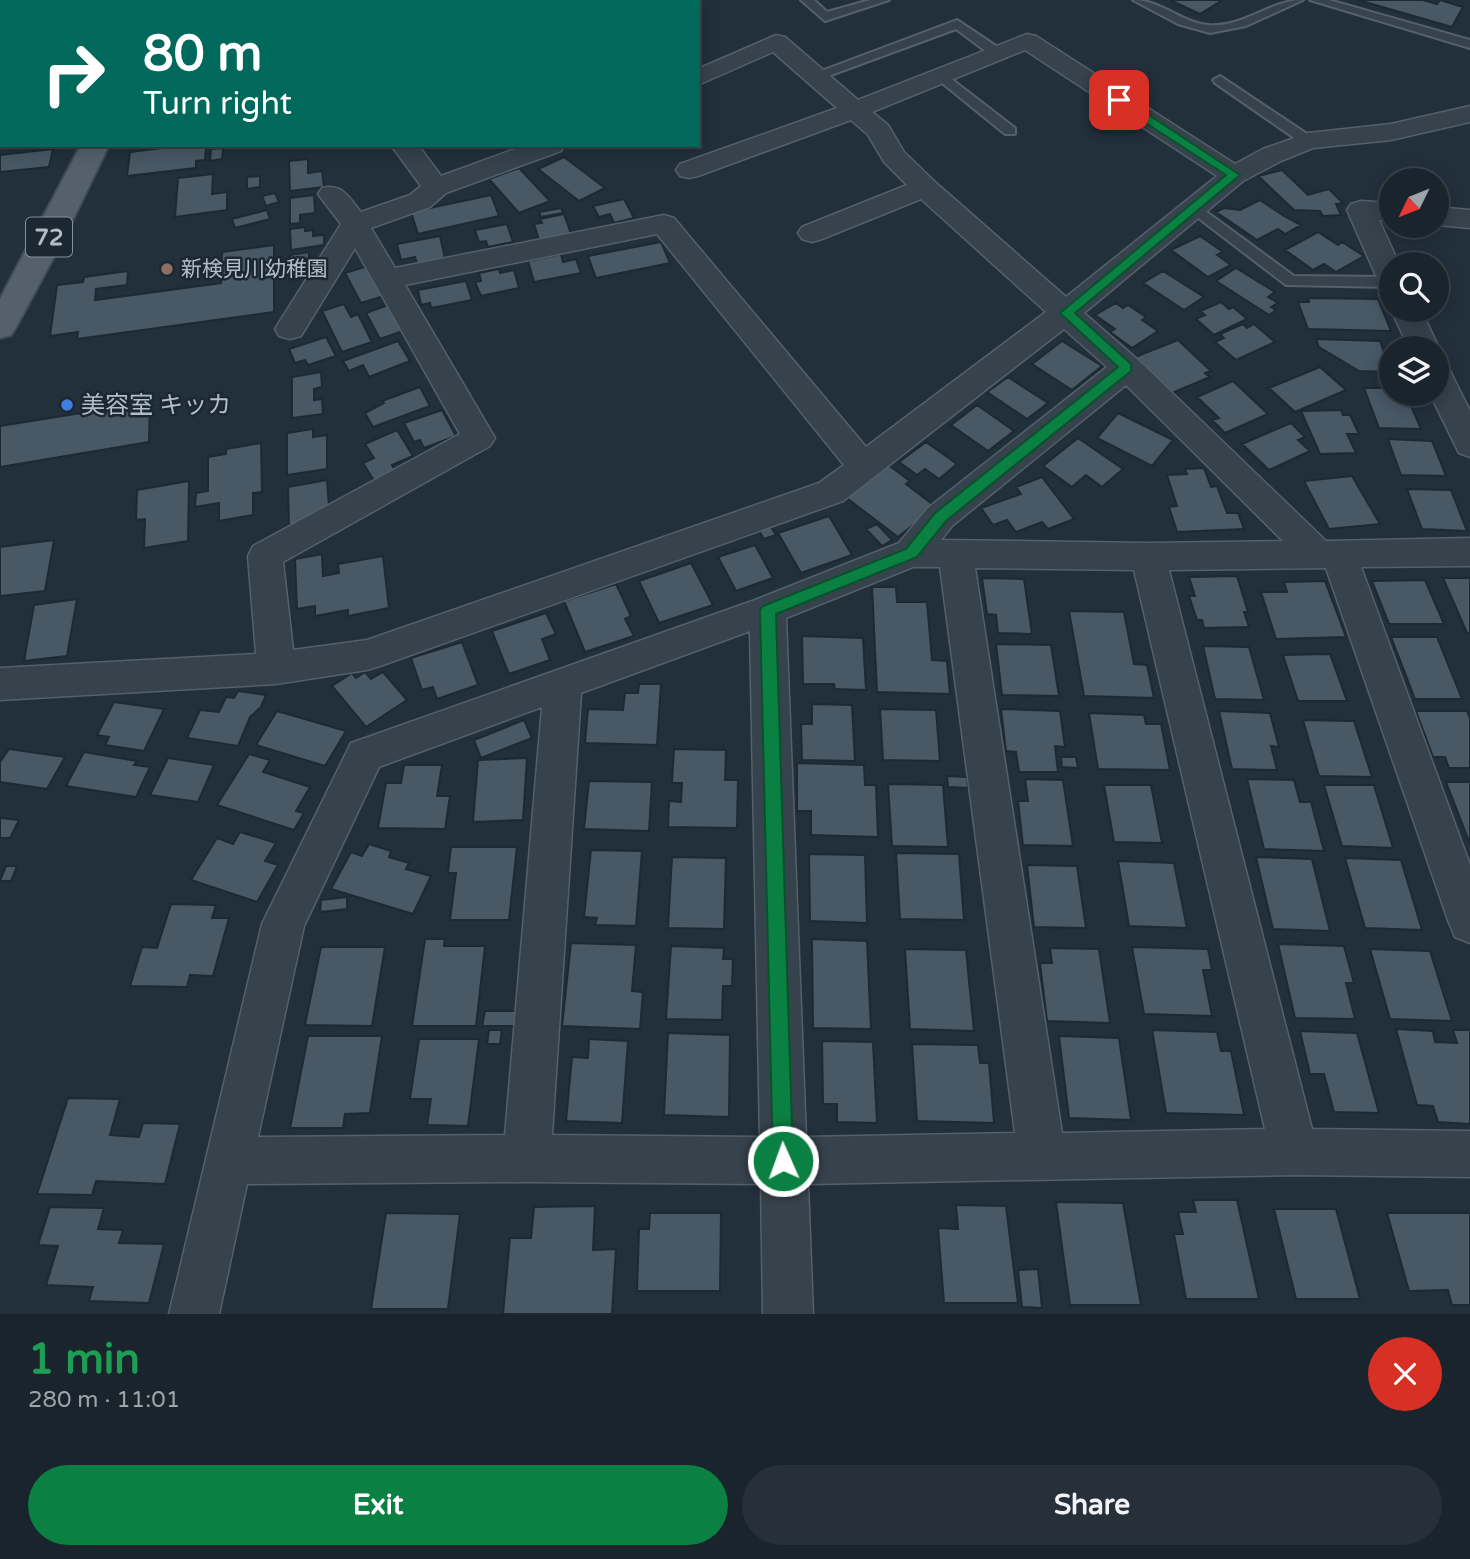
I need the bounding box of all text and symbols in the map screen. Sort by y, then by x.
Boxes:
text: 80 m [143,25,262,84]
icon: right [28,28,119,119]
pin [1089,70,1149,130]
icon: arrive [1100,81,1138,119]
text: Turn right [143,85,292,123]
north arrow [1379,168,1449,238]
map controls [1379,168,1449,406]
road number: 72 [26,218,72,256]
button: search [1379,252,1449,322]
place label: 新検見川幼稚園 [181,257,328,282]
marker: 新検見川幼稚園 [159,261,175,277]
button: layers [1379,336,1449,406]
place label: 美容室 キッカ [81,391,231,420]
marker: 美容室 キッカ [59,397,75,413]
position arrow [746,1124,820,1198]
text: 1 min [28,1334,140,1385]
button: close [1368,1337,1442,1411]
text: 280 m · 11:01 [28,1386,180,1414]
button: Exit [28,1465,728,1545]
button: Share [742,1465,1442,1545]

